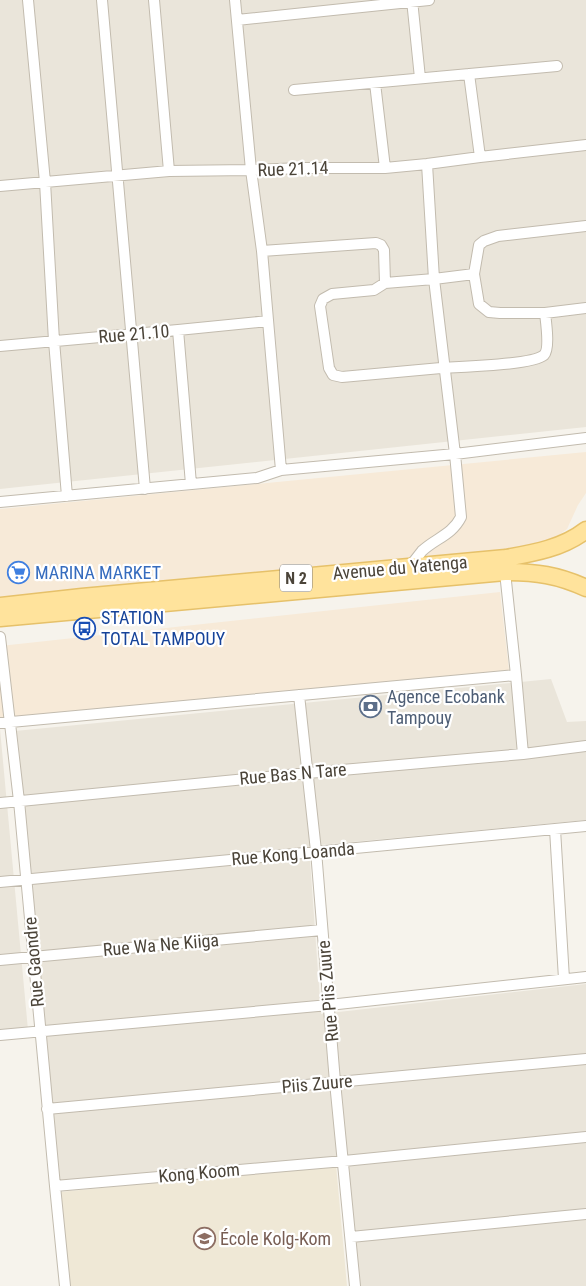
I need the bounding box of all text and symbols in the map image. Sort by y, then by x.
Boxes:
street label: Rue 21.14 [257,157,329,180]
street label: Rue 21.10 [98,320,170,347]
street label: Avenue du Yatenga [332,551,468,584]
supermarket icon: MARINA MARKET [7,561,31,585]
place label: MARINA MARKET [35,562,161,583]
road number: N 2 [280,564,312,592]
place label: STATION TOTAL TAMPOUY [101,607,226,649]
bus stop icon: STATION TOTAL TAMPOUY [73,616,97,640]
place label: Agence Ecobank Tampouy [387,686,505,728]
bank icon: Agence Ecobank Tampouy [359,695,383,719]
street label: Rue Bas N Tare [239,758,347,789]
street label: Rue Kong Loanda [230,838,355,869]
street label: Rue Gaondre [19,916,48,1008]
street label: Rue Wa Ne Kiiga [102,929,220,960]
street label: Rue Piis Zuure [313,939,342,1043]
street label: Piis Zuure [281,1070,353,1097]
street label: Kong Koom [157,1158,240,1187]
school or university icon: École Kolg-Kom [192,1227,216,1251]
place label: École Kolg-Kom [220,1228,331,1249]

